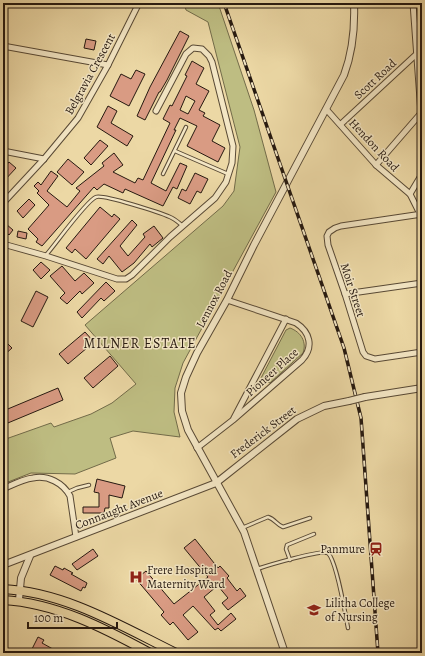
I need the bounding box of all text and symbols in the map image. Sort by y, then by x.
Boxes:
street label: Belgravia Crescent [61,30,119,118]
street label: Scott Road [350,55,400,103]
street label: Hendon Road [345,115,403,175]
street label: Moir Street [337,261,369,319]
street label: Lennox Road [192,267,236,331]
district label: MILNER ESTATE [83,334,197,353]
street label: Pioneer Place [242,344,302,400]
street label: Frederick Street [227,402,299,462]
street label: Connaught Avenue [73,485,165,533]
place label: Panmure [320,541,365,557]
station icon: Panmure [368,541,384,557]
place label: Frere Hospital Maternity Ward [147,562,226,592]
hospital icon: Frere Hospital Maternity Ward [128,569,144,585]
place label: Lilitha College of Nursing [325,595,395,625]
school or university icon: Lilitha College of Nursing [306,602,322,618]
scale bar [28,604,117,630]
text: 100 m [34,610,63,626]

